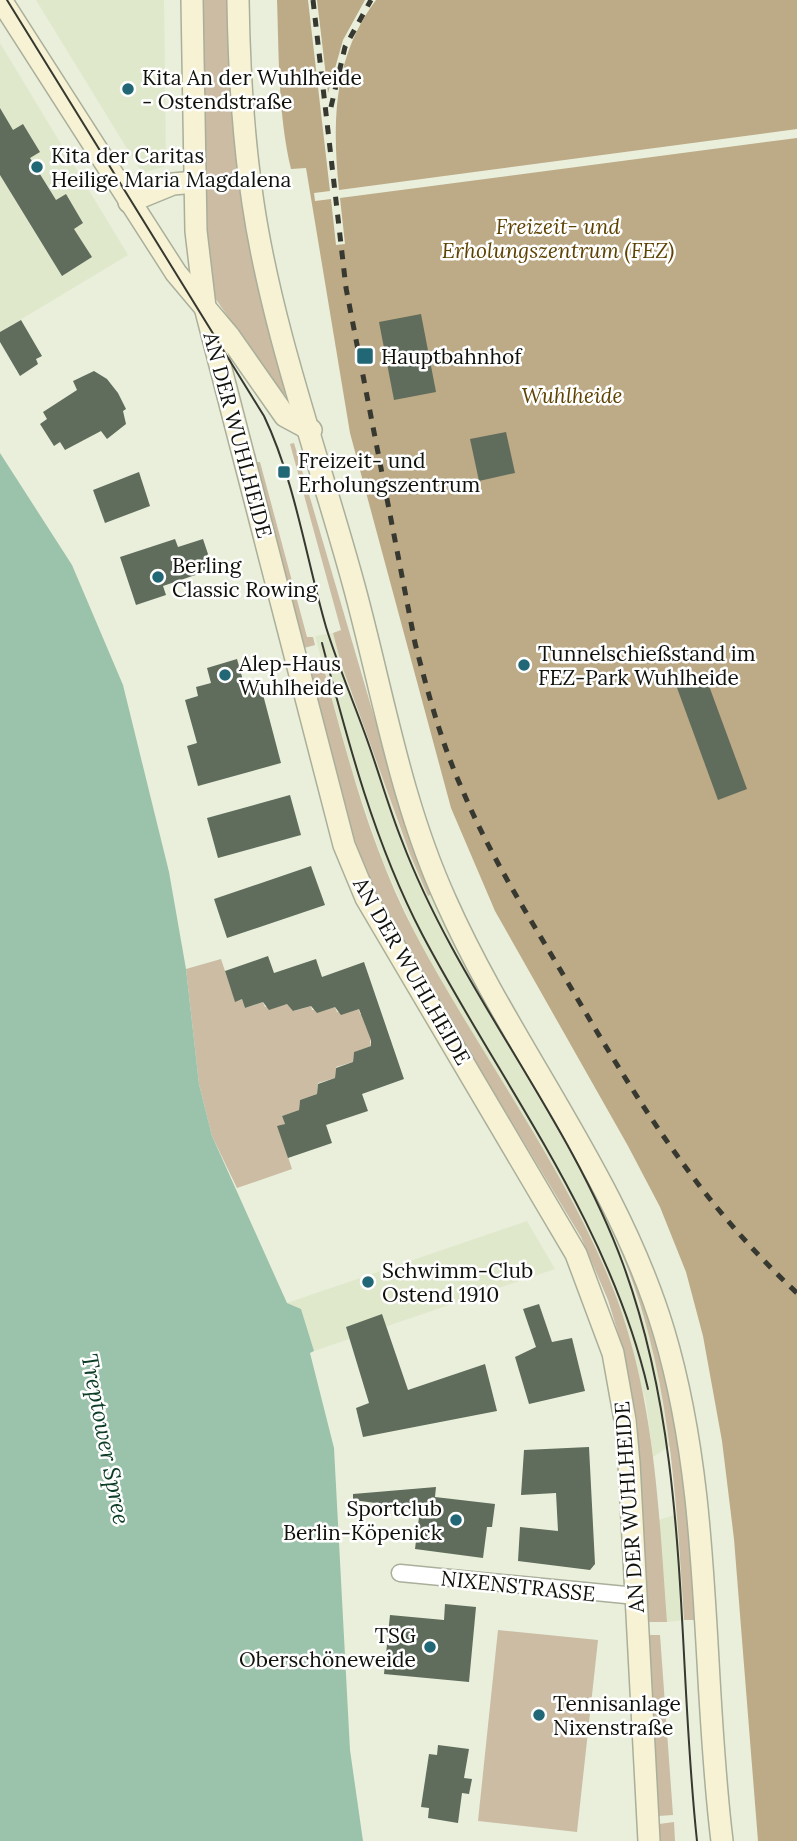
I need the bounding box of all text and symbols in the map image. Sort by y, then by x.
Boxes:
place label: Kita An der Wuhlheide - Ostendstraße [142,64,362,115]
marker: Kita An der Wuhlheide - Ostendstraße [120,81,136,97]
place label: Kita der Caritas Heilige Maria Magdalena [51,142,292,193]
marker: Kita der Caritas Heilige Maria Magdalena [29,159,45,175]
park label: Freizeit- und Erholungszentrum (FEZ) [442,213,674,264]
street label: AN DER WUHLHEIDE [197,328,278,541]
place label: Hauptbahnhof [381,343,523,370]
marker: Hauptbahnhof [355,346,375,366]
park label: Wuhlheide [521,382,623,409]
place label: Freizeit- und Erholungszentrum [298,447,481,498]
marker: Freizeit- und Erholungszentrum [276,464,292,480]
place label: Berling Classic Rowing [172,552,318,603]
marker: Berling Classic Rowing [150,569,166,585]
place label: Tunnelschießstand im FEZ-Park Wuhlheide [538,640,756,691]
place label: Alep-Haus Wuhlheide [238,650,344,701]
marker: Tunnelschießstand im FEZ-Park Wuhlheide [516,657,532,673]
marker: Alep-Haus Wuhlheide [217,667,233,683]
street label: AN DER WUHLHEIDE [347,872,477,1070]
place label: Schwimm-Club Ostend 1910 [382,1257,533,1308]
marker: Schwimm-Club Ostend 1910 [360,1274,376,1290]
water label: Treptower Spree [75,1351,137,1527]
street label: AN DER WUHLHEIDE [608,1400,650,1615]
place label: Sportclub Berlin-Köpenick [283,1495,443,1546]
marker: Sportclub Berlin-Köpenick [448,1512,464,1528]
street label: NIXENSTRASSE [439,1564,597,1608]
place label: TSG Oberschöneweide [239,1622,416,1673]
marker: TSG Oberschöneweide [422,1639,438,1655]
place label: Tennisanlage Nixenstraße [553,1690,681,1741]
marker: Tennisanlage Nixenstraße [531,1707,547,1723]

